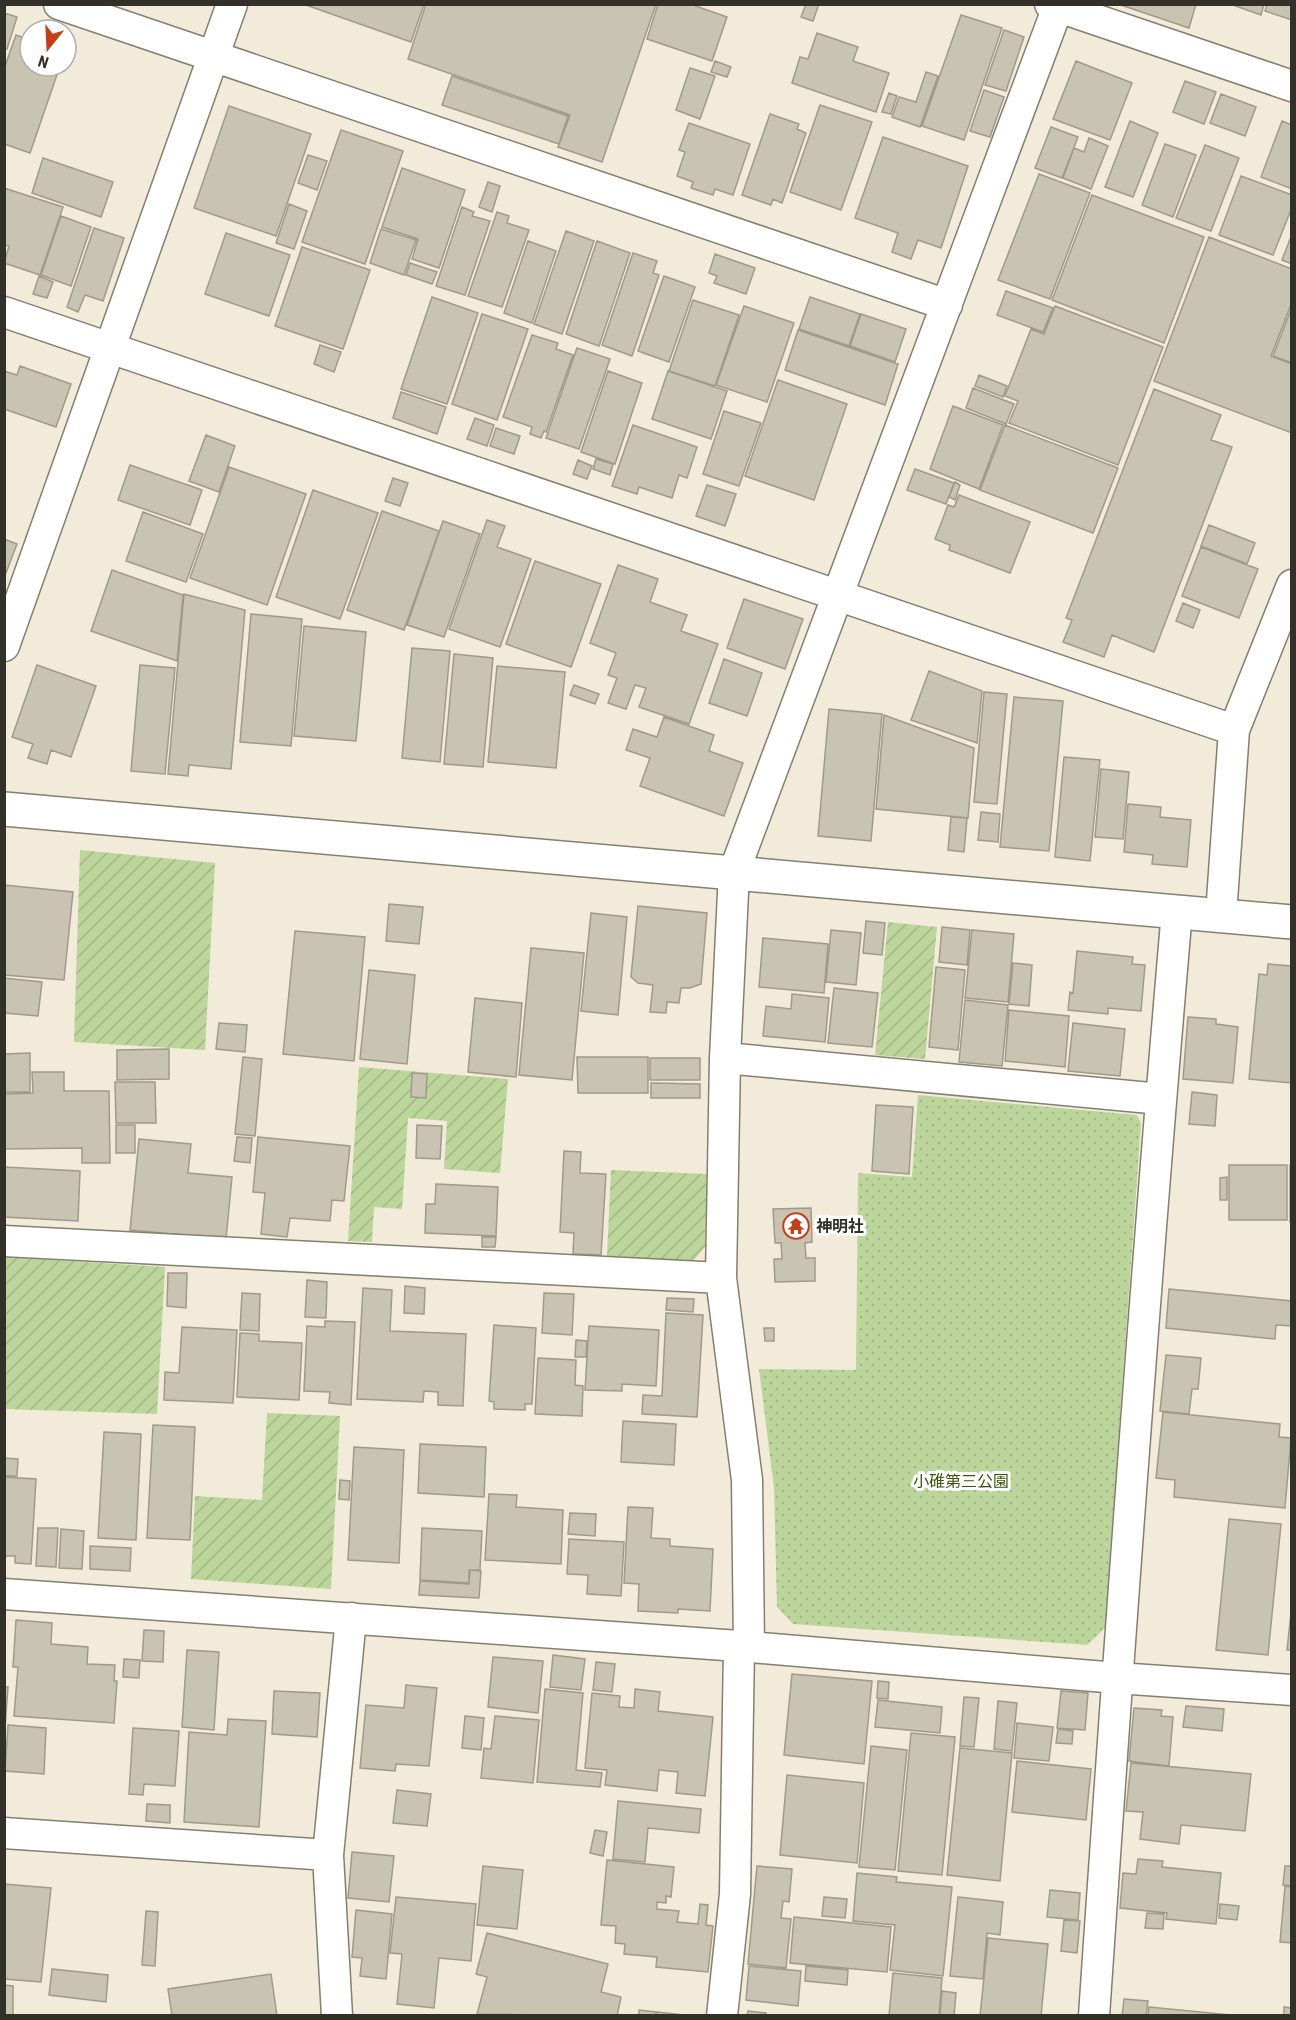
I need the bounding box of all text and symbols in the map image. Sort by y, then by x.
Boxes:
north arrow [18,18,78,78]
text: N [36,51,51,72]
temple icon: 神明社 [781,1211,811,1241]
place label: 神明社 [816,1217,864,1236]
park label: 小碓第三公園 [913,1472,1009,1491]

